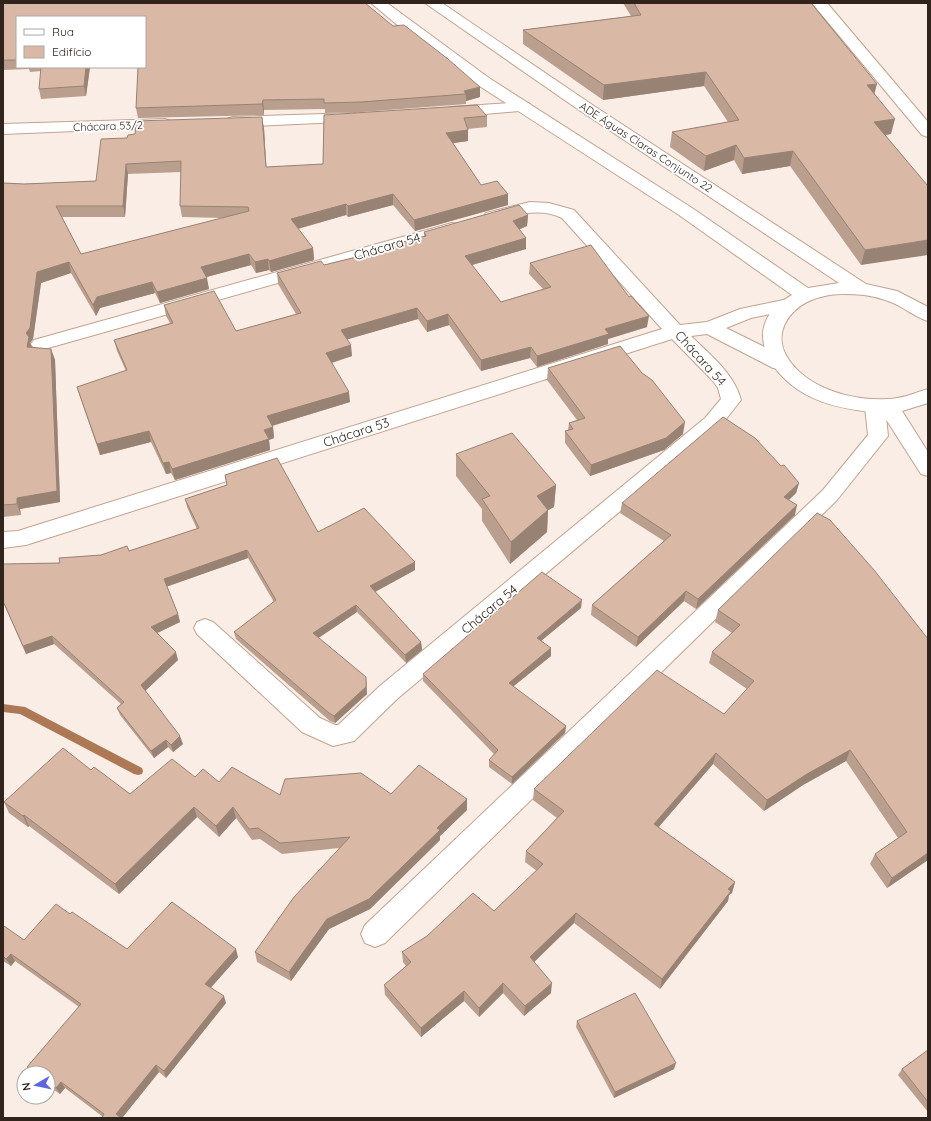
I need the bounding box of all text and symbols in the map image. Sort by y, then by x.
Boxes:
legend [16,16,146,68]
text: Rua [52,24,74,39]
text: Edifício [52,44,92,59]
street label: ADE Águas Claras Conjunto 22 [577,99,715,195]
street label: Chácara 53/2 [73,118,143,134]
street label: Chácara 54 [352,229,422,263]
street label: Chácara 54 [672,327,730,389]
street label: Chácara 53 [321,414,391,450]
street label: Chácara 54 [458,581,521,637]
north arrow [16,1065,56,1105]
text: N [19,1081,34,1092]

